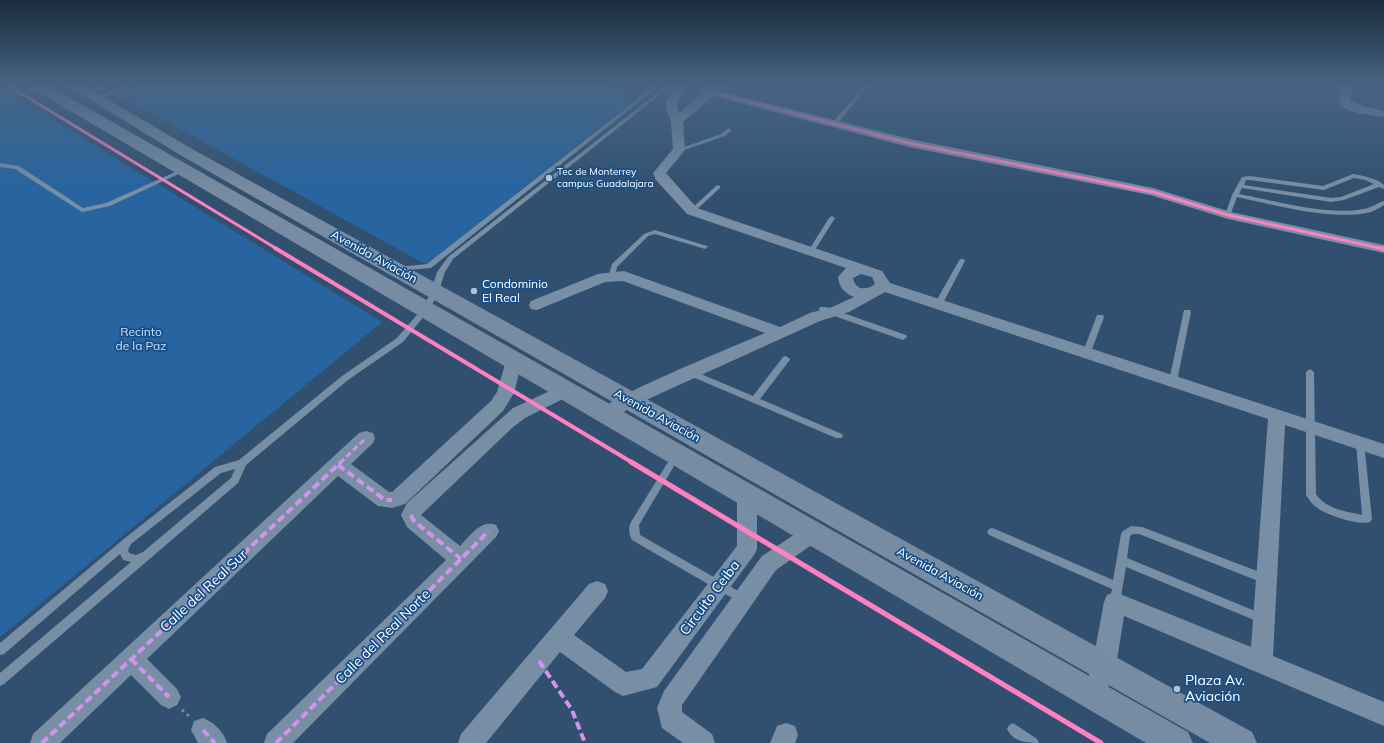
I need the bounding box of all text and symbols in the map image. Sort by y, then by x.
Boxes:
place label: Tec de Monterrey campus Guadalajara [557,166,653,190]
marker: Tec de Monterrey campus Guadalajara [544,173,554,183]
street label: Avenida Aviación [328,227,420,287]
place label: Condominio El Real [482,277,548,305]
marker: Condominio El Real [469,286,479,296]
park label: Recinto de la Paz [116,325,166,353]
street label: Avenida Aviación [611,386,703,446]
street label: Avenida Aviación [894,544,986,604]
street label: Calle del Real Sur [157,546,251,636]
street label: Circuito Ceiba [676,557,744,639]
street label: Calle del Real Norte [332,586,434,688]
place label: Plaza Av. Aviación [1185,673,1245,706]
marker: Plaza Av. Aviación [1172,684,1182,694]

